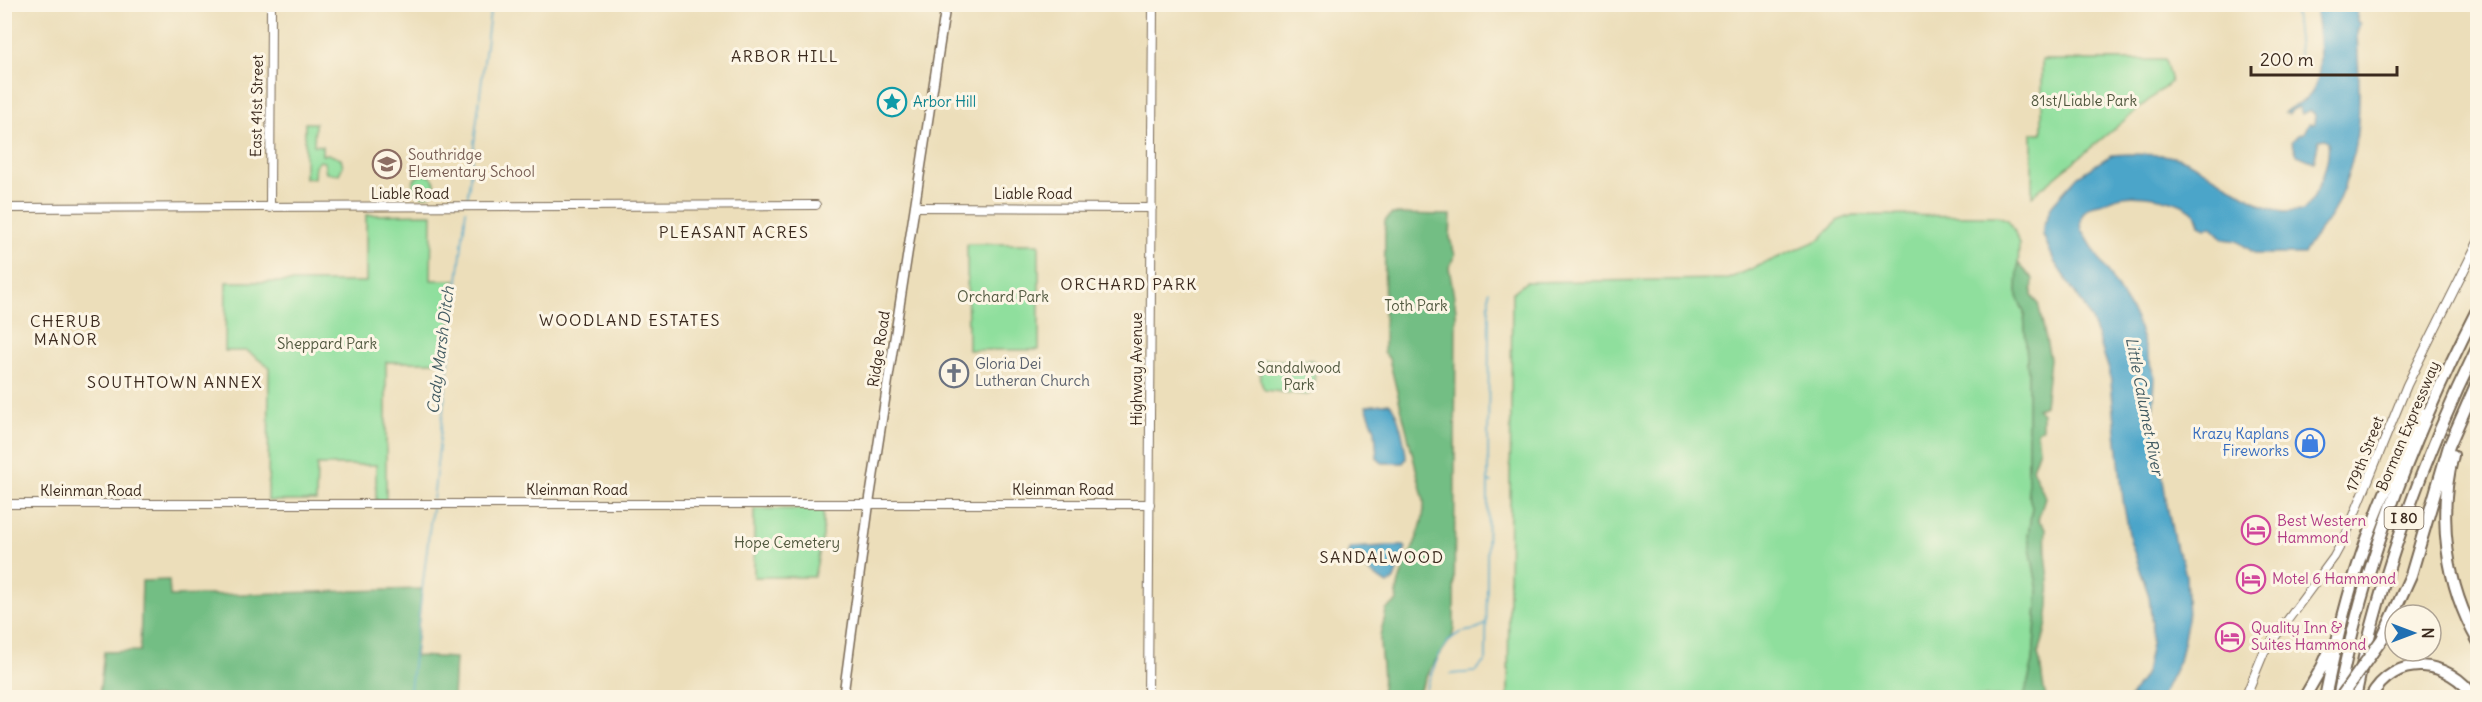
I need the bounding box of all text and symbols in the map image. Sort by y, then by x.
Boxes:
scale bar [2251,39,2396,77]
district label: ARBOR HILL [731,46,839,66]
text: 200 m [2260,48,2314,71]
street label: East 41st Street [246,55,267,157]
place icon: Arbor Hill [876,86,908,118]
park label: 81st/Liable Park [2031,91,2137,110]
place label: Arbor Hill [913,92,976,111]
place label: Southridge Elementary School [408,145,535,181]
school or university icon: Southridge Elementary School [371,148,403,180]
street label: Liable Road [371,184,449,203]
street label: Liable Road [994,184,1072,203]
district label: PLEASANT ACRES [659,222,809,242]
district label: ORCHARD PARK [1060,274,1198,294]
water label: Cady Marsh Ditch [422,284,458,415]
park label: Orchard Park [957,287,1049,306]
park label: Toth Park [1384,296,1448,315]
street label: Ridge Road [863,309,894,388]
district label: WOODLAND ESTATES [539,310,721,330]
district label: CHERUB MANOR [30,311,102,349]
street label: Highway Avenue [1127,312,1146,426]
park label: Sheppard Park [277,334,377,353]
water label: Little Calumet River [2122,335,2169,479]
place label: Gloria Dei Lutheran Church [975,354,1090,390]
church icon: Gloria Dei Lutheran Church [938,357,970,389]
park label: Sandalwood Park [1257,358,1341,394]
street label: Borman Expressway [2372,358,2443,494]
district label: SOUTHTOWN ANNEX [87,372,263,392]
street label: 179th Street [2341,413,2388,494]
place label: Krazy Kaplans Fireworks [2192,424,2289,460]
shop icon: Krazy Kaplans Fireworks [2294,427,2326,459]
street label: Kleinman Road [526,480,628,499]
street label: Kleinman Road [1012,480,1114,499]
street label: Kleinman Road [40,481,142,500]
road number: I 80 [2384,507,2424,529]
place label: Best Western Hammond [2277,511,2366,547]
hotel icon: Best Western Hammond [2240,514,2272,546]
park label: Hope Cemetery [734,533,840,552]
district label: SANDALWOOD [1320,547,1444,567]
hotel icon: Motel 6 Hammond [2235,563,2267,595]
place label: Motel 6 Hammond [2272,569,2396,588]
north arrow [2383,603,2443,663]
place label: Quality Inn & Suites Hammond [2251,618,2367,654]
hotel icon: Quality Inn & Suites Hammond [2214,621,2246,653]
text: N [2418,627,2438,639]

